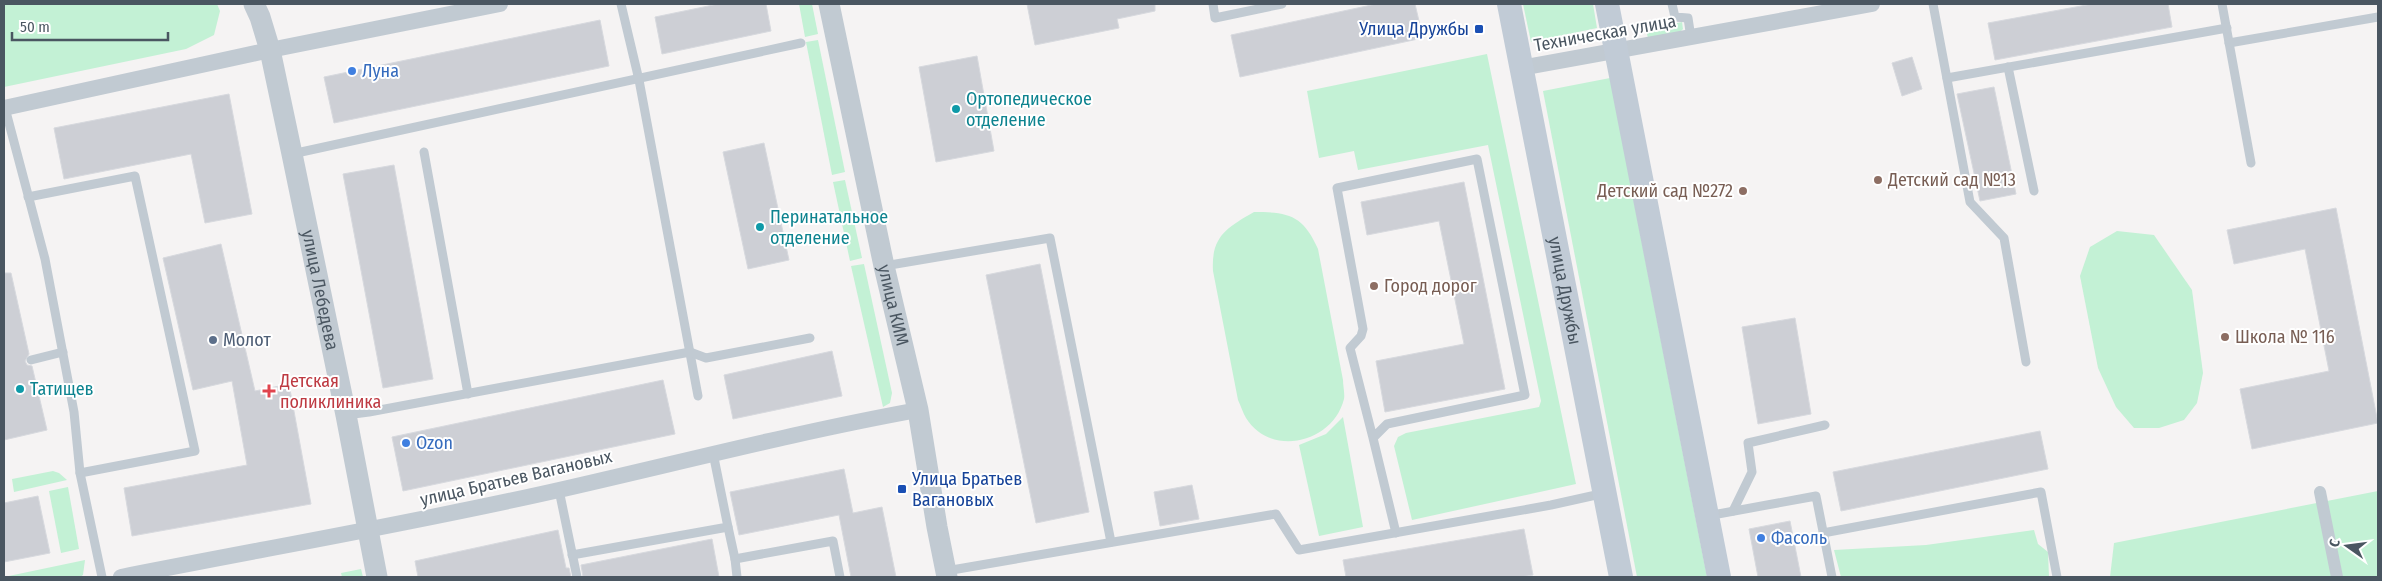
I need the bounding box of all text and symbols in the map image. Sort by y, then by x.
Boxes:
scale bar [12,10,169,42]
street label: Техническая улица [1532,10,1678,56]
text: 50 m [20,18,50,36]
place label: Улица Дружбы [1358,18,1469,40]
marker: Улица Дружбы [1473,23,1485,35]
place label: Луна [362,60,399,82]
marker: Луна [346,65,358,77]
place label: Ортопедическое отделение [966,88,1092,131]
marker: Ортопедическое отделение [950,103,962,115]
place label: Детский сад №13 [1887,169,2016,191]
marker: Детский сад №13 [1872,174,1884,186]
place label: Детский сад №272 [1596,180,1733,202]
marker: Детский сад №272 [1737,185,1749,197]
place label: Перинатальное отделение [770,206,888,249]
marker: Перинатальное отделение [754,221,766,233]
street label: улица Лебедева [297,228,343,352]
street label: улица Дружбы [1544,235,1586,347]
street label: улица КИМ [873,262,913,348]
place label: Город дорог [1384,275,1477,297]
marker: Город дорог [1368,280,1380,292]
place label: Школа № 116 [2235,326,2335,348]
place label: Молот [223,329,271,351]
marker: Школа № 116 [2219,331,2231,343]
marker: Молот [207,334,219,346]
place label: Детская поликлиника [279,370,382,413]
place label: Татищев [30,378,94,400]
marker: Татищев [14,383,26,395]
marker: Детская поликлиника [262,384,276,398]
place label: Ozon [416,432,453,454]
marker: Ozon [400,437,412,449]
street label: улица Братьев Вагановых [418,445,614,511]
place label: Улица Братьев Вагановых [911,468,1022,511]
marker: Улица Братьев Вагановых [896,483,908,495]
north arrow [2322,521,2372,571]
place label: Фасоль [1771,527,1827,549]
marker: Фасоль [1755,532,1767,544]
text: С [2326,537,2344,549]

